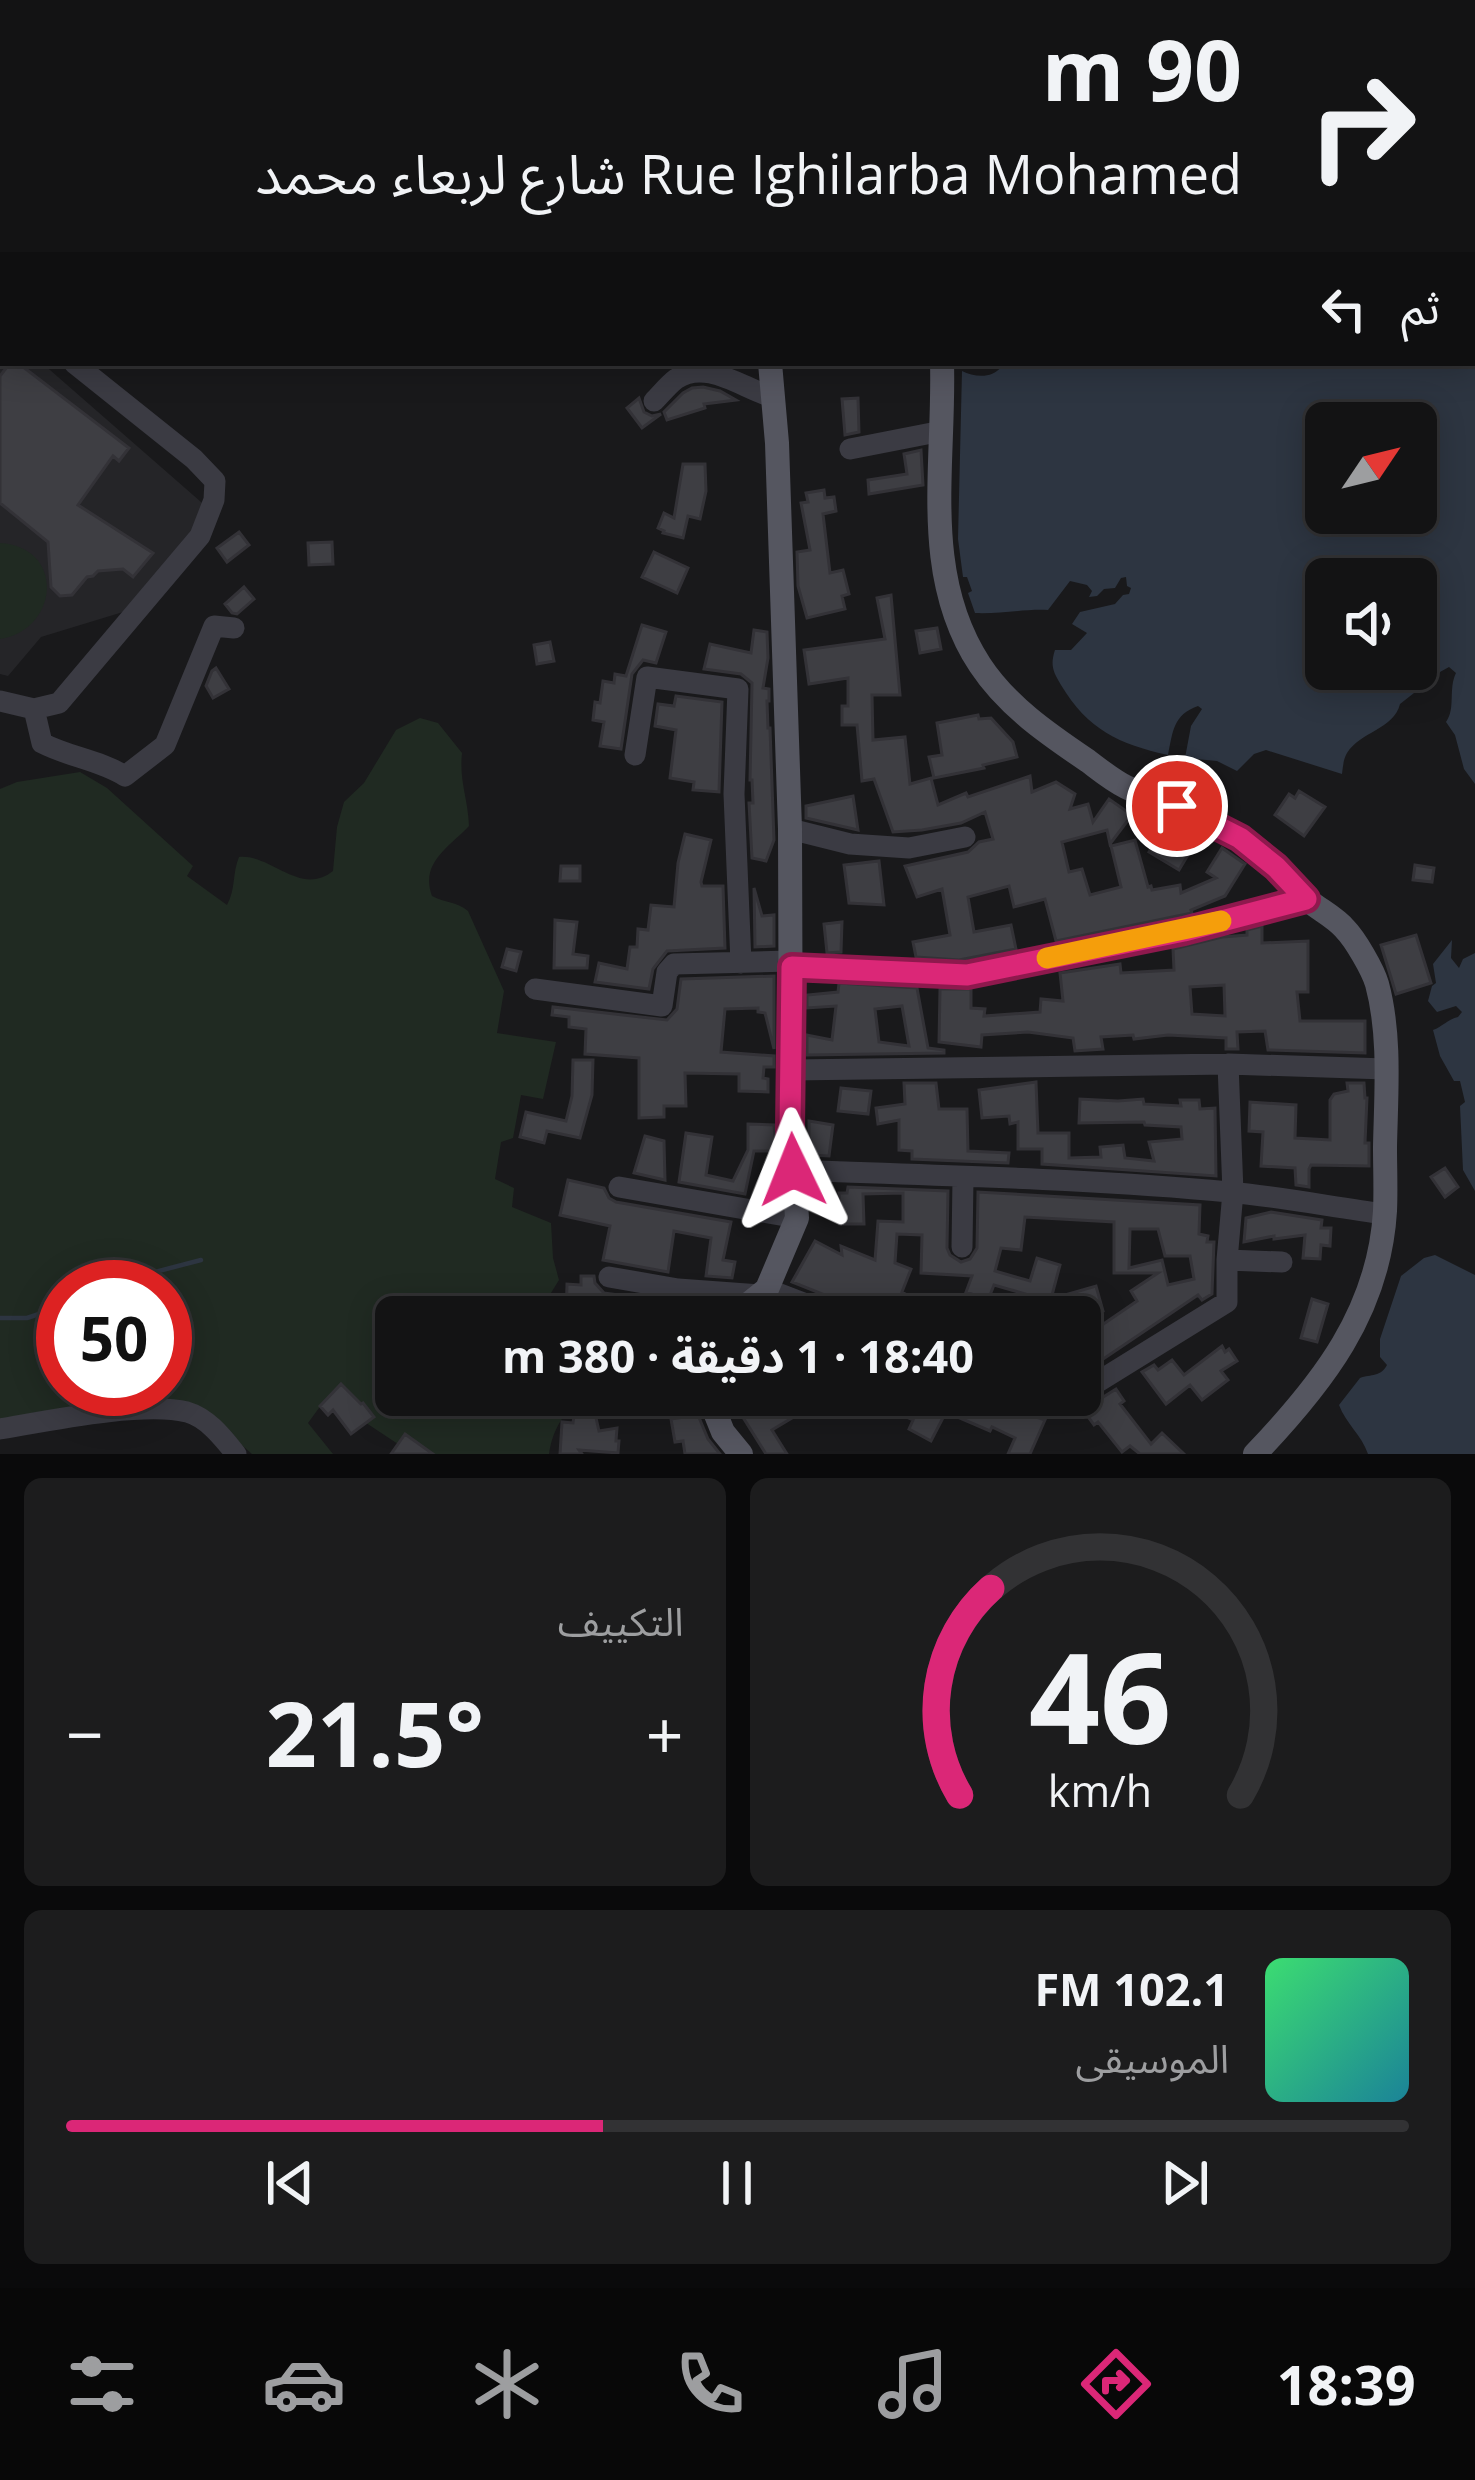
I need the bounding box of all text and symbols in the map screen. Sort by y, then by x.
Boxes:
text: 90 m [1042,11,1242,126]
icon: right [1284,48,1440,204]
text: Rue Ighilarba Mohamed شارع لربعاء محمد [255,136,1242,210]
icon: left [1311,276,1377,342]
text: ثم [1401,276,1440,337]
north arrow [1305,402,1437,534]
map controls [1305,402,1437,690]
button: sound [1305,558,1437,690]
pin [1126,755,1228,857]
icon: arrive [1144,773,1210,839]
position arrow [730,1107,856,1233]
speed limit sign: 50 [36,1260,192,1416]
text: 18:40 · 1 دقيقة · 380 m [502,1325,974,1386]
text: التكييف [558,1594,684,1647]
text: 46 [1029,1611,1172,1781]
text: 21.5° [265,1671,484,1793]
text: − [66,1688,104,1778]
text: + [646,1688,684,1778]
text: km/h [1048,1761,1152,1820]
text: 102.1 FM [1034,1958,1229,2019]
text: الموسيقى [1075,2031,1229,2084]
icon: previous [257,2150,323,2216]
icon: pause [704,2150,770,2216]
icon: next [1152,2150,1218,2216]
icon: filters [60,2342,144,2426]
icon: car [262,2342,346,2426]
icon: climate [465,2342,549,2426]
icon: phone [668,2342,752,2426]
icon: music [871,2342,955,2426]
icon: directions [1074,2342,1158,2426]
text: 18:39 [1277,2347,1416,2421]

